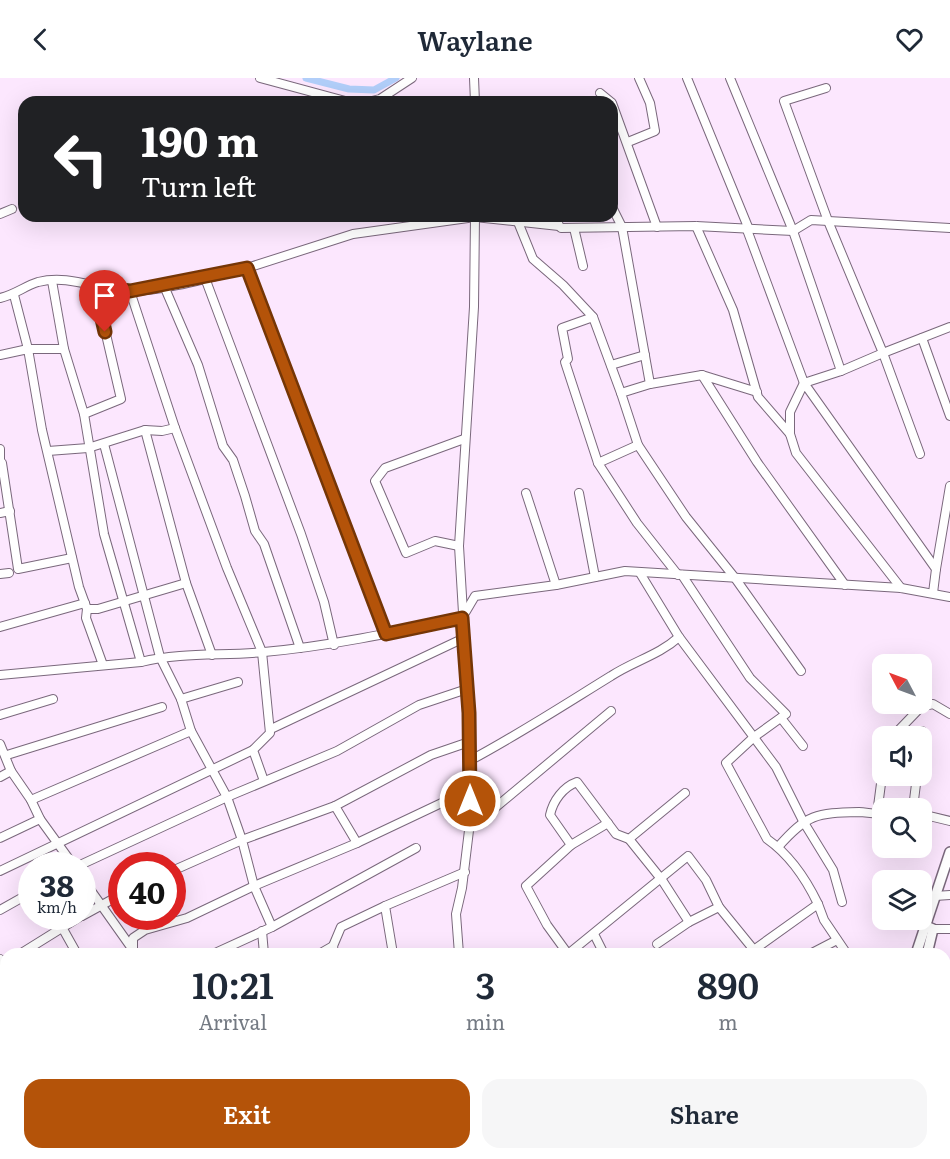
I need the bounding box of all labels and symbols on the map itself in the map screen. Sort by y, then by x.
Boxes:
pin [79,270,130,332]
north arrow [872,654,932,714]
position arrow [438,769,502,833]
speed limit sign: 40 [108,852,186,930]

